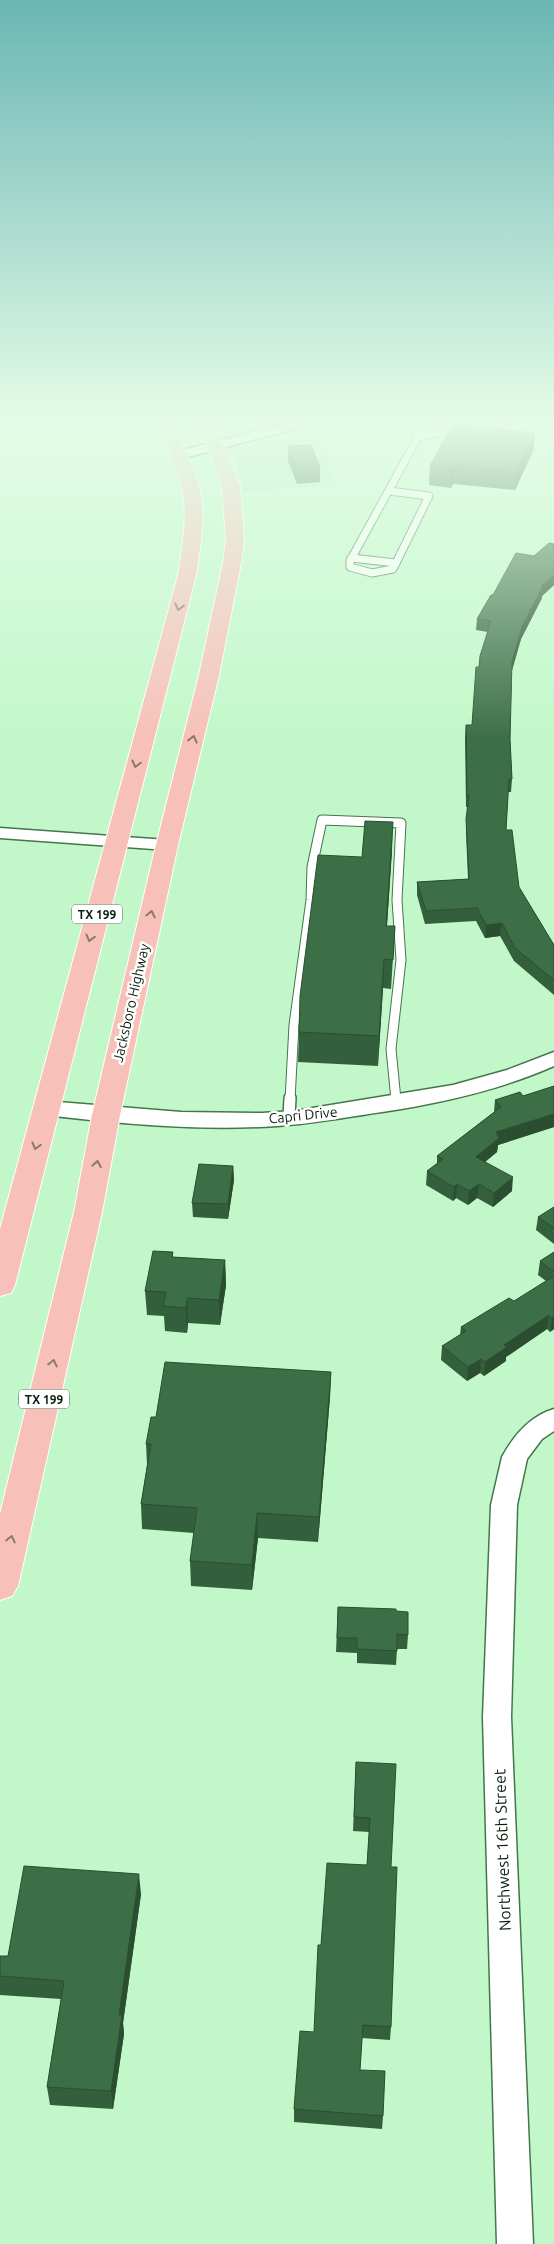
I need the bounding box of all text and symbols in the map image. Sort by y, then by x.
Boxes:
one-way arrow [174,603,185,612]
one-way arrow [187,734,198,743]
one-way arrow [131,759,142,768]
road number: TX 199 [72,904,122,924]
one-way arrow [145,909,156,918]
one-way arrow [86,933,96,941]
street label: Jacksboro Highway [110,942,152,1064]
street label: Capri Drive [268,1103,338,1127]
one-way arrow [31,1141,42,1150]
one-way arrow [92,1160,102,1169]
one-way arrow [47,1359,58,1368]
road number: TX 199 [19,1390,69,1408]
one-way arrow [5,1534,16,1543]
street label: Northwest 16th Street [490,1768,514,1931]

